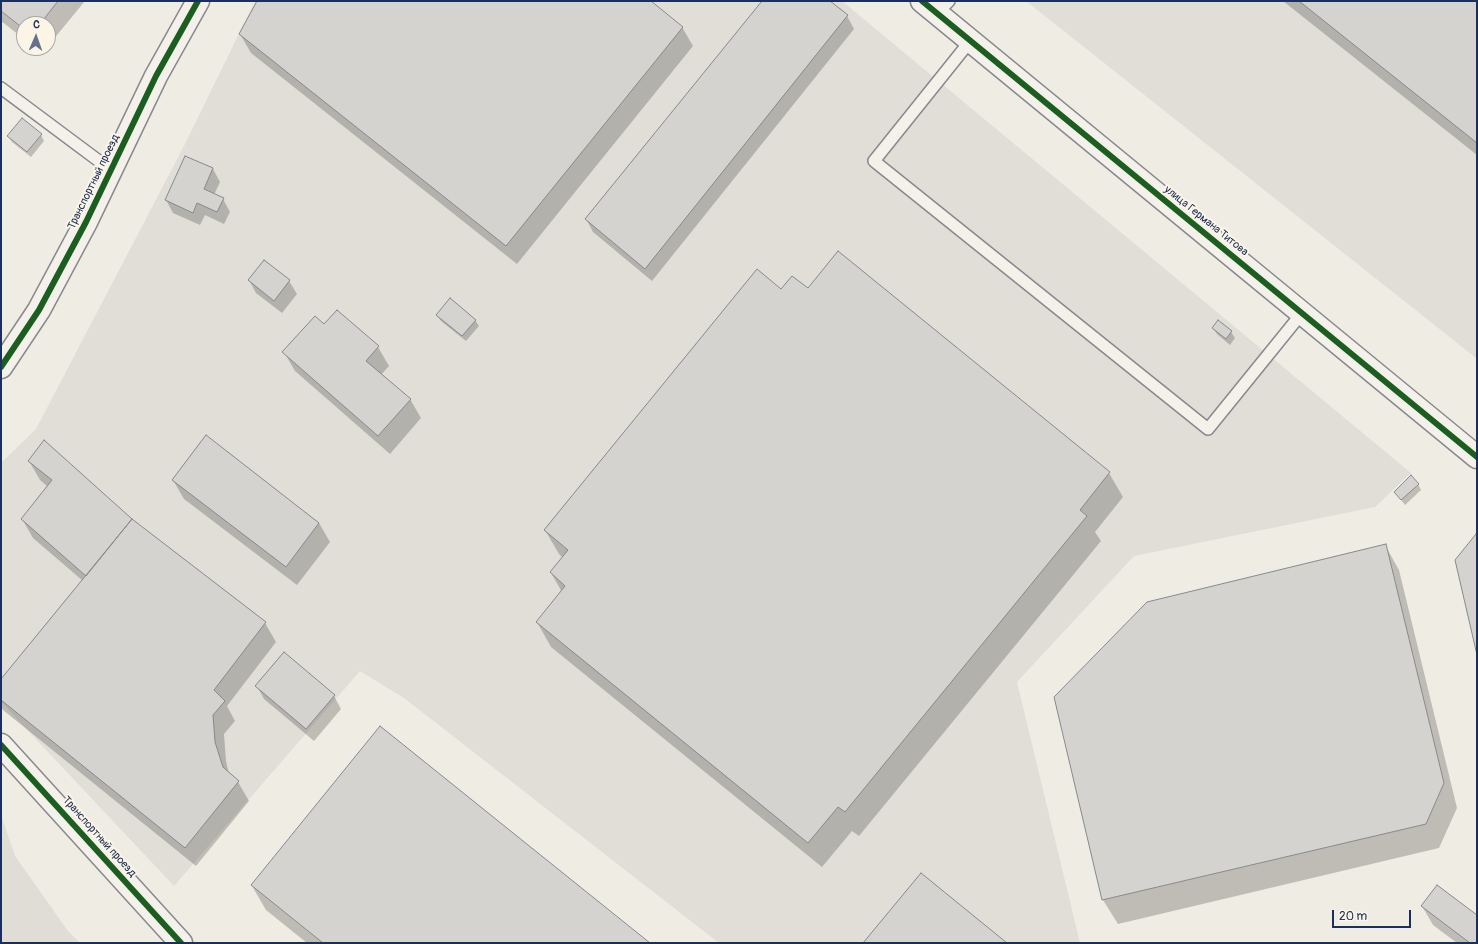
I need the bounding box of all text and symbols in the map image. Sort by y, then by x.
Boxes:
north arrow [16,16,56,56]
text: С [33,18,40,31]
street label: Транспортный проезд [65,132,123,232]
street label: улица Германа Титова [1161,183,1251,259]
street label: Транспортный проезд [59,794,139,880]
scale bar [1334,902,1413,928]
text: 20 m [1339,909,1367,924]

